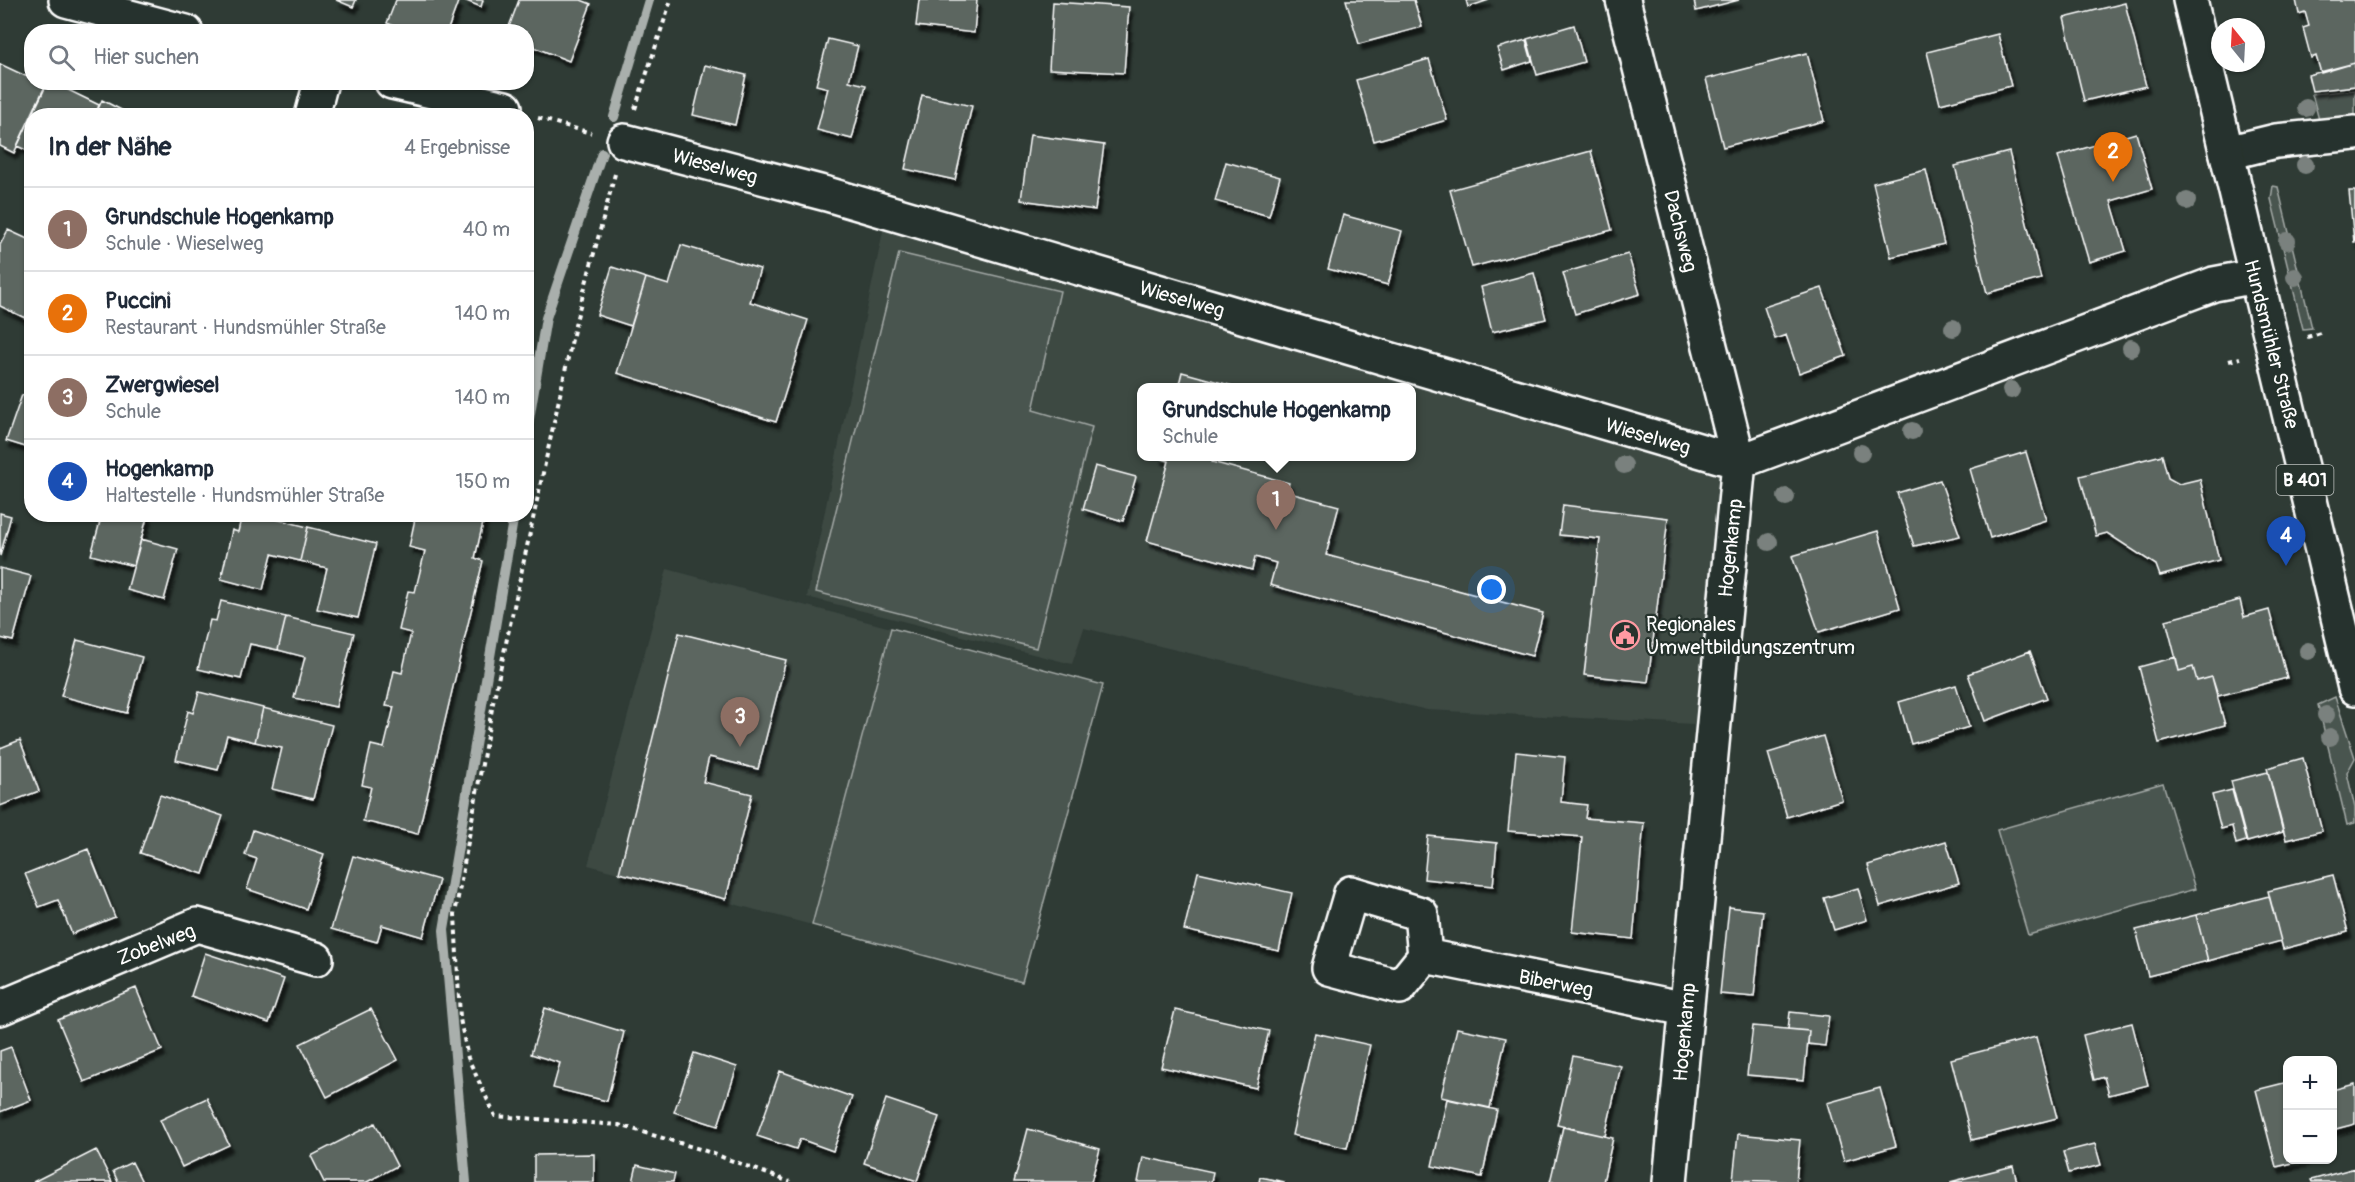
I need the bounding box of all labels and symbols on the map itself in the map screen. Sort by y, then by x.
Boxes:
north arrow [2211,18,2265,72]
pin: 2 [2094,132,2132,182]
street label: Wieselweg [669,143,760,190]
street label: Dachsweg [1658,187,1703,275]
street label: Hundsmühler Straße [2238,257,2305,431]
street label: Wieselweg [1136,275,1227,324]
street label: Wieselweg [1602,412,1693,461]
road number: B 401 [2276,465,2334,495]
pin: 1 [1256,480,1296,530]
street label: Hogenkamp [1713,497,1748,599]
pin: 4 [2266,516,2306,566]
your location [1477,575,1506,604]
place label: Regionales Umweltbildungszentrum [1646,612,1855,660]
public building icon: Regionales Umweltbildungszentrum [1609,619,1641,651]
pin: 3 [720,698,760,747]
street label: Zobelweg [114,918,199,971]
street label: Biberweg [1517,964,1595,1003]
street label: Hogenkamp [1668,982,1701,1082]

